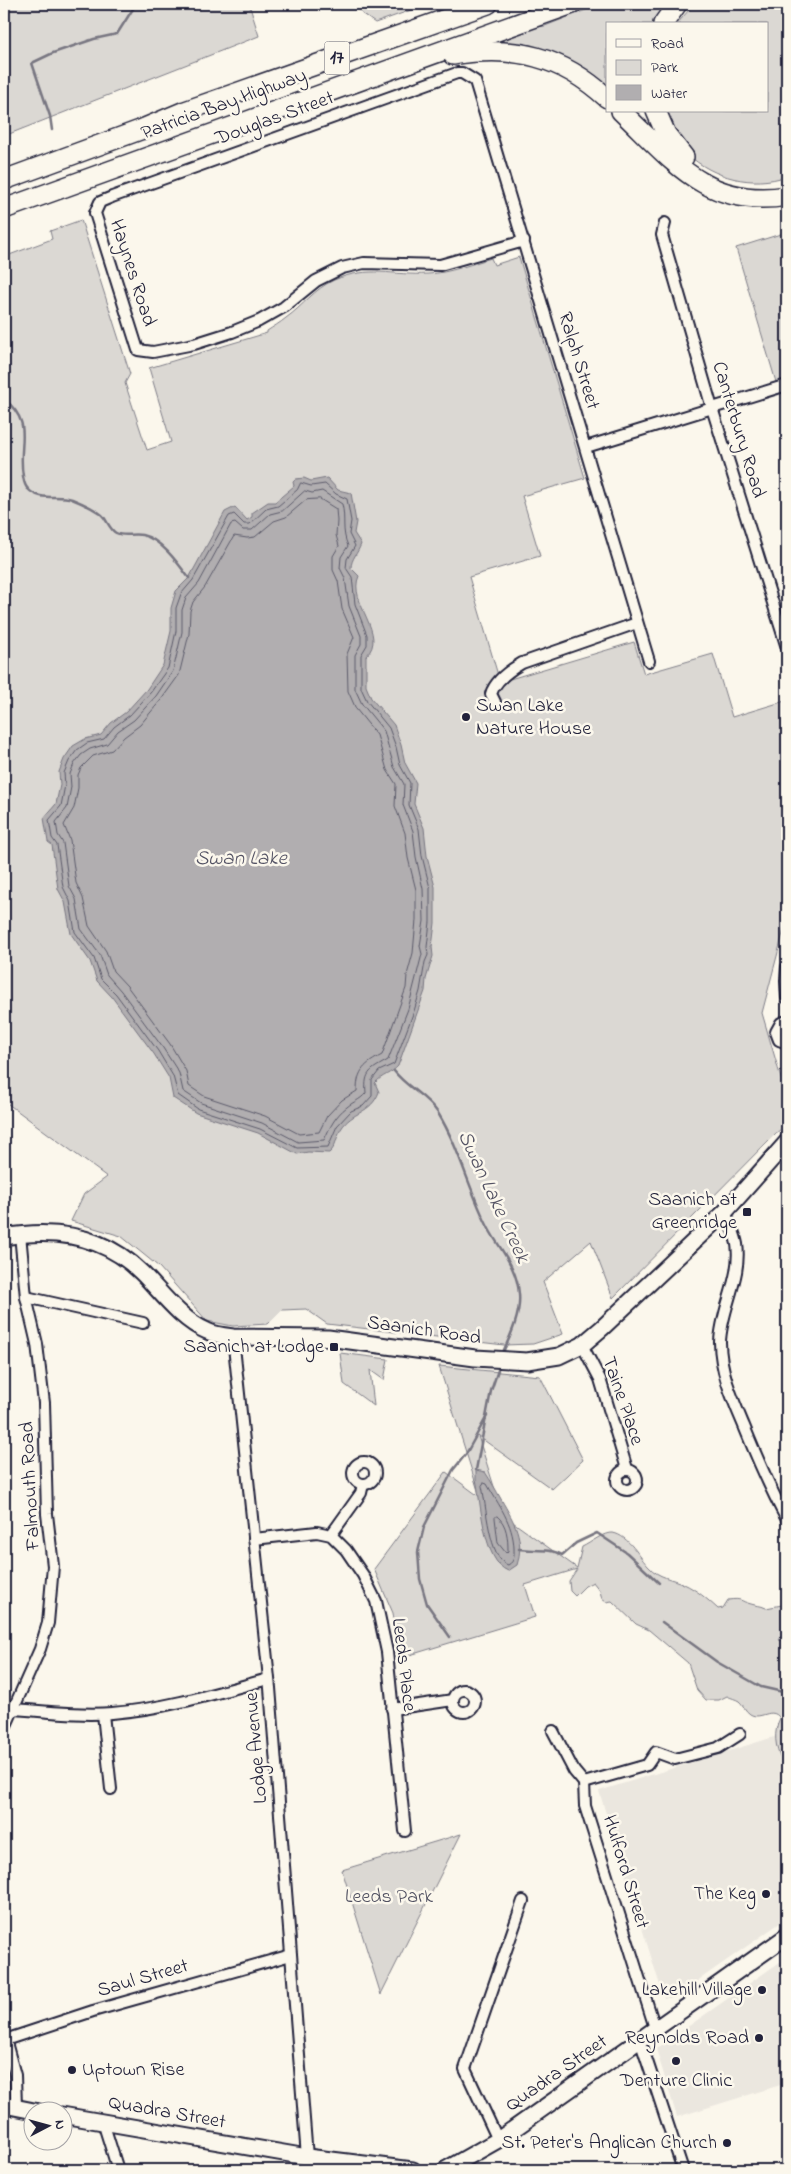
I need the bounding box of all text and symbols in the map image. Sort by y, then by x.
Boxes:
legend [606,22,768,112]
text: Road [651,33,684,55]
road number: 17 [324,42,350,74]
text: Park [651,57,679,79]
street label: Patricia Bay Highway [137,62,311,149]
text: Water [651,83,687,105]
street label: Douglas Street [211,84,339,155]
street label: Haynes Road [101,216,163,330]
street label: Ralph Street [549,309,607,414]
street label: Canterbury Road [703,358,773,502]
place label: Swan Lake Nature House [476,692,591,744]
marker: Swan Lake Nature House [460,711,472,723]
water label: Swan Lake [195,844,289,874]
water label: Swan Lake Creek [449,1126,537,1269]
place label: Saanich at Greenridge [648,1186,737,1239]
marker: Saanich at Greenridge [741,1206,753,1218]
street label: Saanich Road [365,1309,483,1353]
place label: Saanich at Lodge [183,1333,324,1363]
marker: Saanich at Lodge [328,1341,340,1353]
street label: Taine Place [593,1353,651,1449]
street label: Falmouth Road [13,1421,49,1552]
street label: Leeds Place [383,1617,423,1714]
street label: Lodge Avenue [238,1691,277,1805]
street label: Hulford Street [594,1811,656,1933]
place label: The Keg [693,1880,756,1910]
park label: Leeds Park [345,1883,433,1912]
marker: The Keg [760,1888,772,1900]
street label: Saul Street [94,1952,192,2006]
place label: Lakehill Village [642,1976,752,2006]
marker: Lakehill Village [756,1984,768,1996]
place label: Reynolds Road [625,2024,749,2053]
street label: Quadra Street [500,2028,614,2120]
marker: Reynolds Road [753,2032,765,2044]
marker: Denture Clinic [670,2055,682,2067]
place label: Uptown Rise [82,2056,184,2085]
marker: Uptown Rise [66,2064,78,2076]
place label: Denture Clinic [619,2067,732,2096]
street label: Quadra Street [106,2088,228,2138]
north arrow [22,2102,72,2152]
text: N [49,2119,70,2131]
place label: St. Peter's Anglican Church [502,2129,717,2159]
marker: St. Peter's Anglican Church [721,2137,733,2149]

